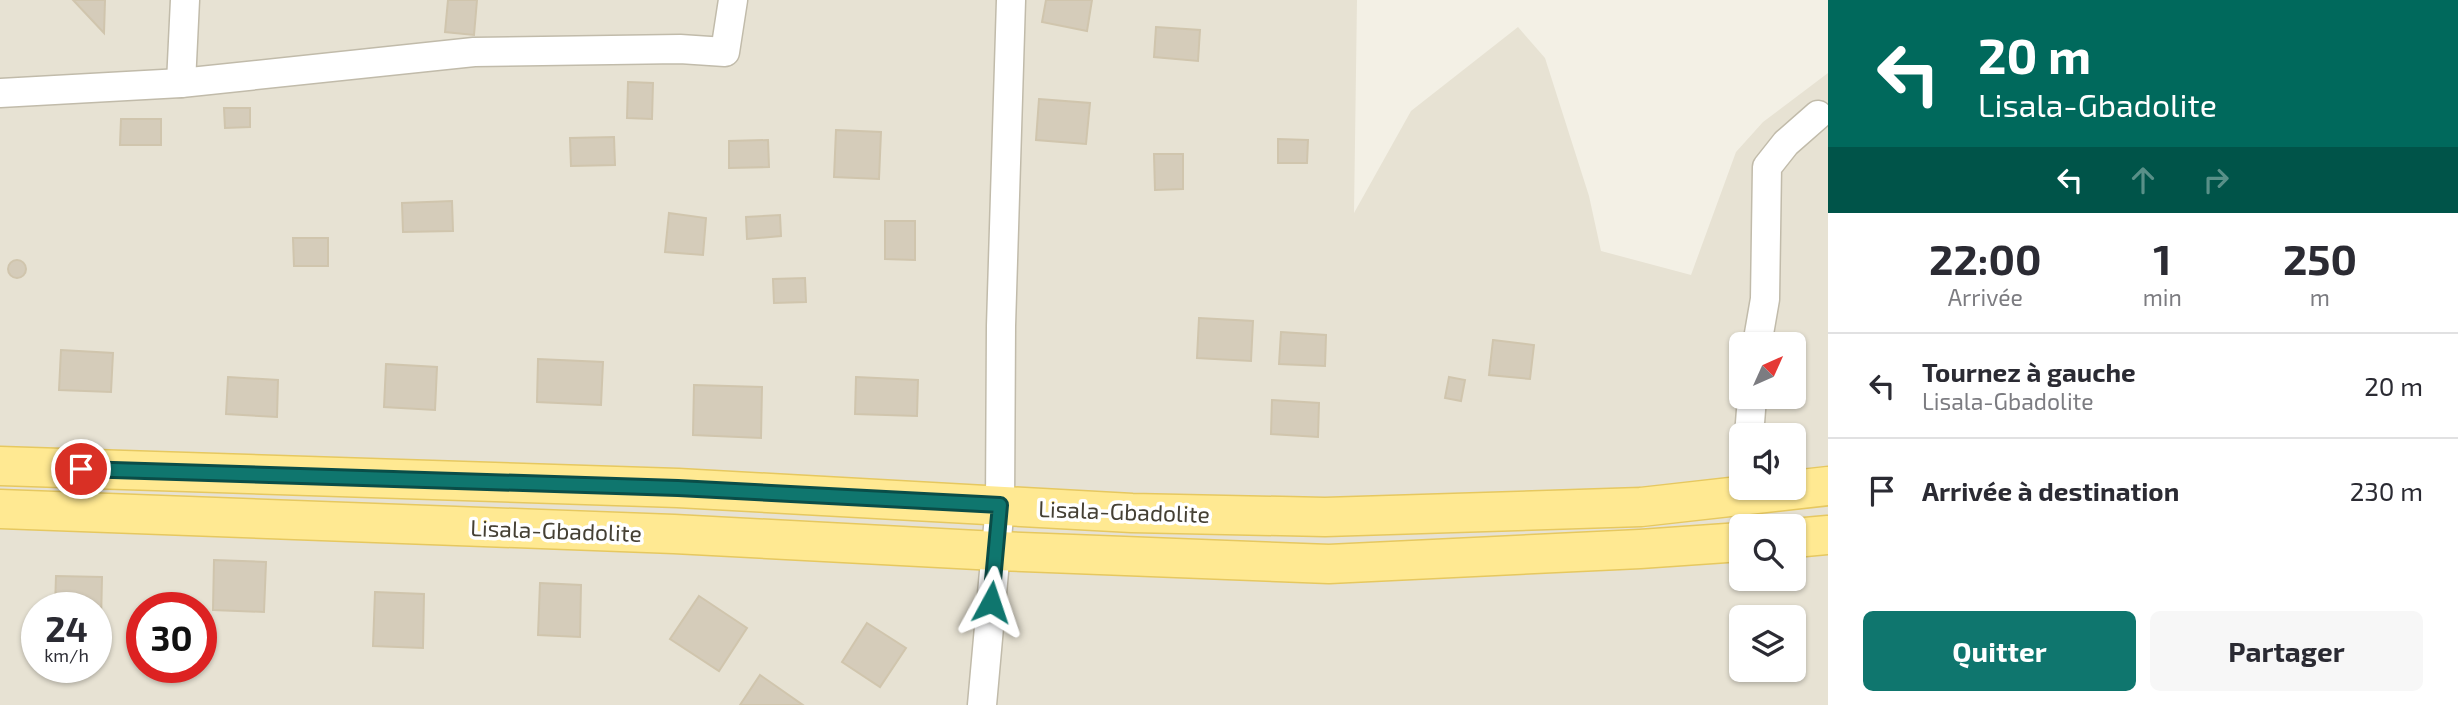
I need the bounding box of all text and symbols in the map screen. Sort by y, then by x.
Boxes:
text: 20 m [1978,25,2091,84]
icon: left [1863,28,1954,119]
text: Lisala-Gbadolite [1978,85,2217,123]
icon: left [2051,161,2089,199]
icon: ahead [2124,161,2162,199]
icon: right [2197,161,2235,199]
text: 22:00 [1929,233,2042,283]
text: 1 [2153,233,2171,283]
text: 250 [2283,233,2357,283]
text: Arrivée [1948,283,2023,311]
text: min [2143,283,2182,311]
text: m [2310,283,2330,311]
north arrow [1729,332,1806,410]
map controls [1729,332,1806,682]
text: Tournez à gauche [1922,356,2136,387]
icon: left [1863,367,1901,405]
text: 20 m [2364,370,2423,401]
text: Lisala-Gbadolite [1922,387,2094,415]
button: sound [1729,423,1806,500]
pin [51,439,111,499]
icon: arrive [62,450,100,488]
icon: arrive [1863,472,1901,510]
text: Arrivée à destination [1922,475,2179,506]
text: 230 m [2350,475,2423,506]
street label: Lisala-Gbadolite [1038,494,1210,528]
street label: Lisala-Gbadolite [470,513,642,547]
button: search [1729,514,1806,591]
position arrow [954,565,1028,639]
speed limit sign: 30 [126,592,217,683]
button: layers [1729,605,1806,682]
text: 24 [45,607,88,649]
button: Quitter [1863,611,2136,691]
button: Partager [2150,611,2423,691]
text: km/h [44,644,89,666]

